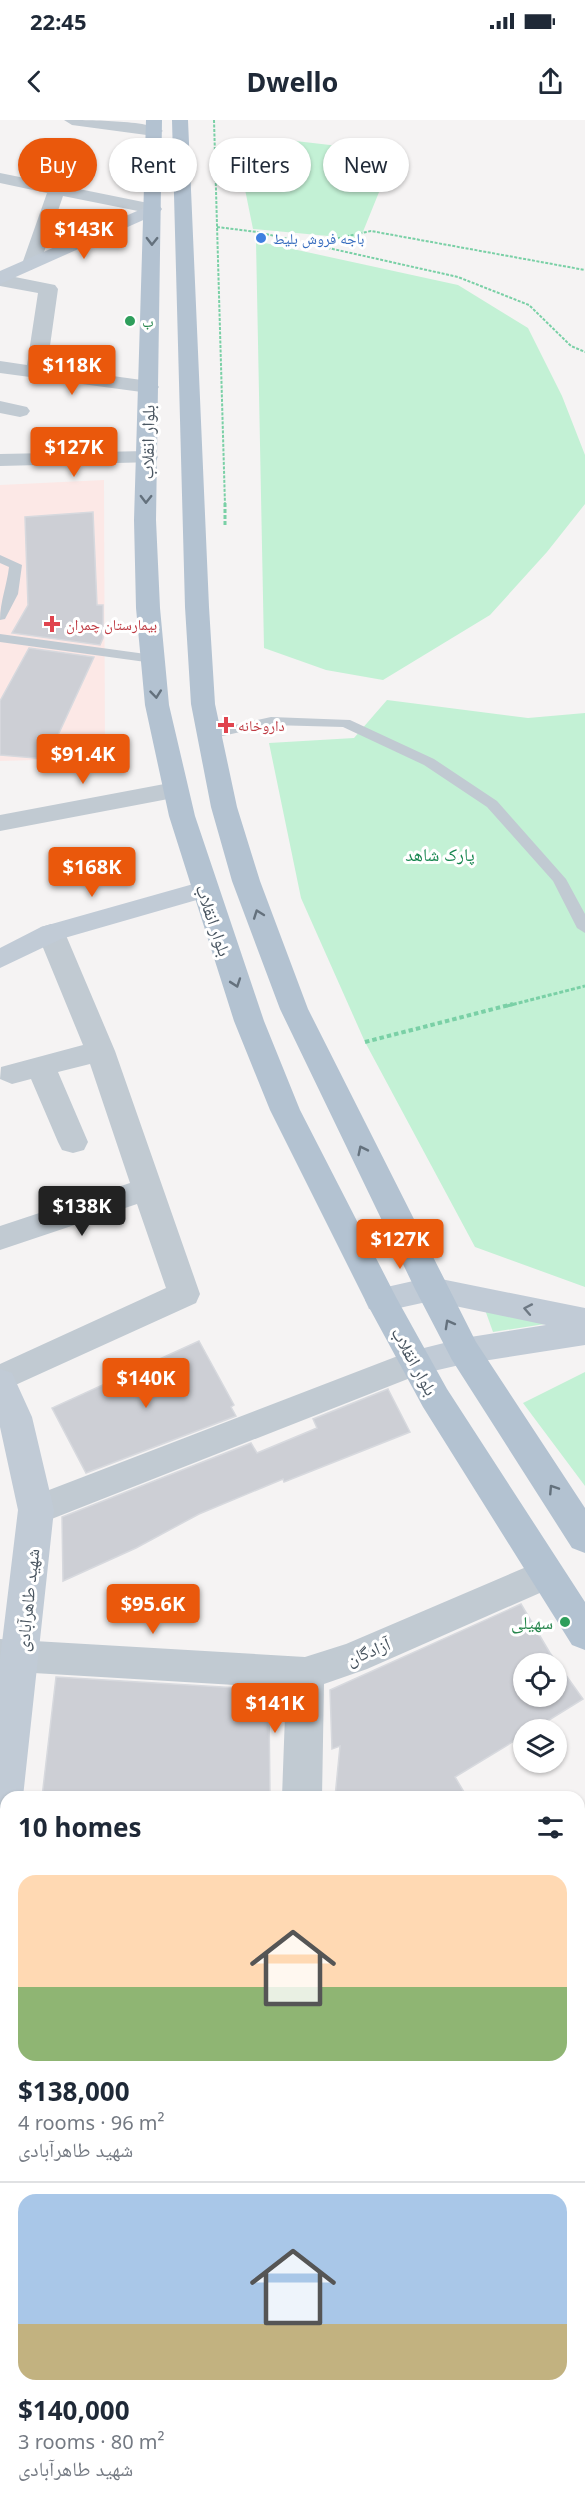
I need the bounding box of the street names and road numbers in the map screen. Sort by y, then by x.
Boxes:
street label: بلوار انقلاب [134,404,160,480]
street label: بلوار انقلاب [190,881,238,959]
street label: بلوار انقلاب [386,1322,444,1400]
street label: شهید طاهرآبادی [10,1547,44,1653]
street label: آزادگان [342,1631,394,1671]

